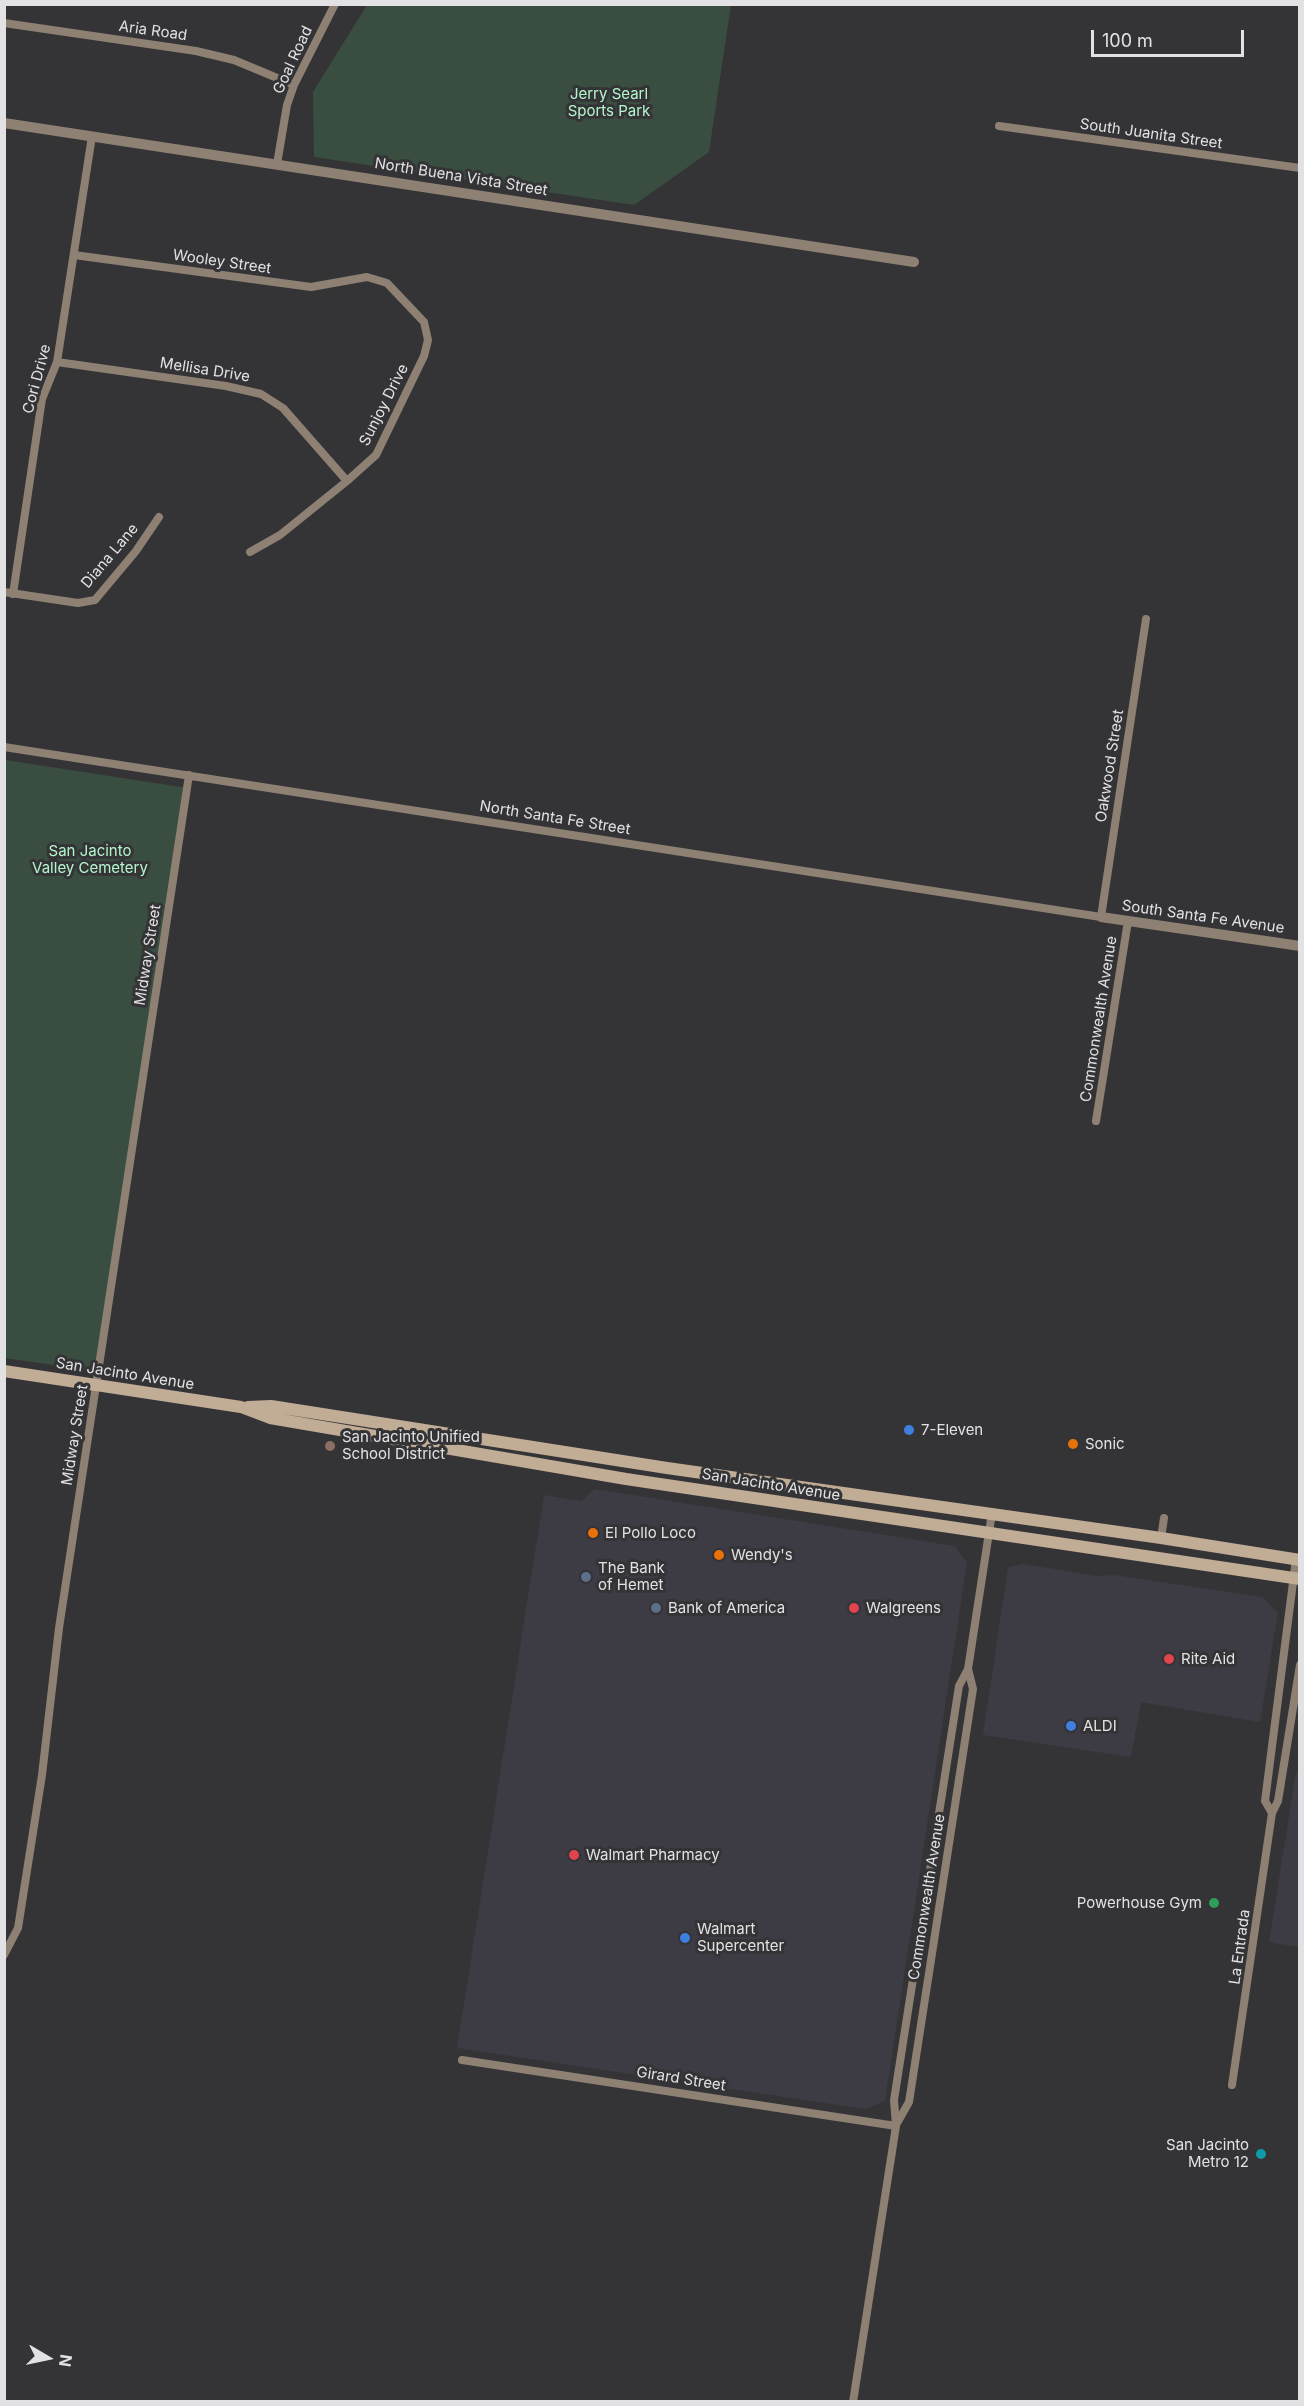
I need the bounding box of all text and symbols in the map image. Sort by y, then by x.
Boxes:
street label: Aria Road [118,17,188,45]
scale bar [1094,18,1247,56]
street label: Goal Road [269,23,317,97]
text: 100 m [1102,30,1153,51]
park label: Jerry Searl Sports Park [568,85,650,120]
street label: South Juanita Street [1079,115,1223,153]
street label: North Buena Vista Street [373,154,549,200]
street label: Wooley Street [172,246,272,278]
street label: Cori Drive [19,342,55,416]
street label: Mellisa Drive [159,354,251,386]
street label: Sunjoy Drive [356,361,412,449]
street label: Diana Lane [78,520,142,592]
street label: Oakwood Street [1092,708,1128,824]
street label: North Santa Fe Street [478,797,632,839]
park label: San Jacinto Valley Cemetery [32,842,148,877]
street label: South Santa Fe Avenue [1121,897,1285,937]
street label: Midway Street [131,903,165,1007]
street label: Commonwealth Avenue [1077,935,1121,1103]
street label: San Jacinto Avenue [55,1354,195,1394]
street label: Midway Street [58,1383,92,1487]
place label: 7-Eleven [921,1421,983,1439]
marker: 7-Eleven [902,1423,916,1437]
place label: San Jacinto Unified School District [342,1428,480,1463]
place label: Sonic [1085,1435,1125,1453]
marker: Sonic [1066,1437,1080,1451]
marker: San Jacinto Unified School District [323,1439,337,1453]
street label: San Jacinto Avenue [701,1465,841,1505]
place label: El Pollo Loco [605,1524,696,1542]
marker: El Pollo Loco [586,1526,600,1540]
place label: Wendy's [731,1546,793,1564]
marker: Wendy's [712,1548,726,1562]
place label: The Bank of Hemet [598,1559,665,1594]
marker: The Bank of Hemet [579,1570,593,1584]
place label: Bank of America [668,1599,785,1617]
place label: Walgreens [866,1599,941,1617]
marker: Bank of America [649,1601,663,1615]
marker: Walgreens [847,1601,861,1615]
place label: Rite Aid [1181,1650,1235,1668]
marker: Rite Aid [1162,1652,1176,1666]
place label: ALDI [1083,1717,1117,1735]
marker: ALDI [1064,1719,1078,1733]
street label: Commonwealth Avenue [905,1813,949,1981]
place label: Walmart Pharmacy [586,1846,720,1864]
marker: Walmart Pharmacy [567,1848,581,1862]
place label: Powerhouse Gym [1077,1894,1202,1912]
marker: Powerhouse Gym [1207,1896,1221,1910]
street label: La Entrada [1226,1908,1254,1986]
place label: Walmart Supercenter [697,1920,784,1955]
marker: Walmart Supercenter [678,1931,692,1945]
street label: Girard Street [635,2063,727,2095]
place label: San Jacinto Metro 12 [1166,2136,1249,2171]
marker: San Jacinto Metro 12 [1254,2147,1268,2161]
north arrow [18,2328,78,2388]
text: N [55,2353,77,2368]

